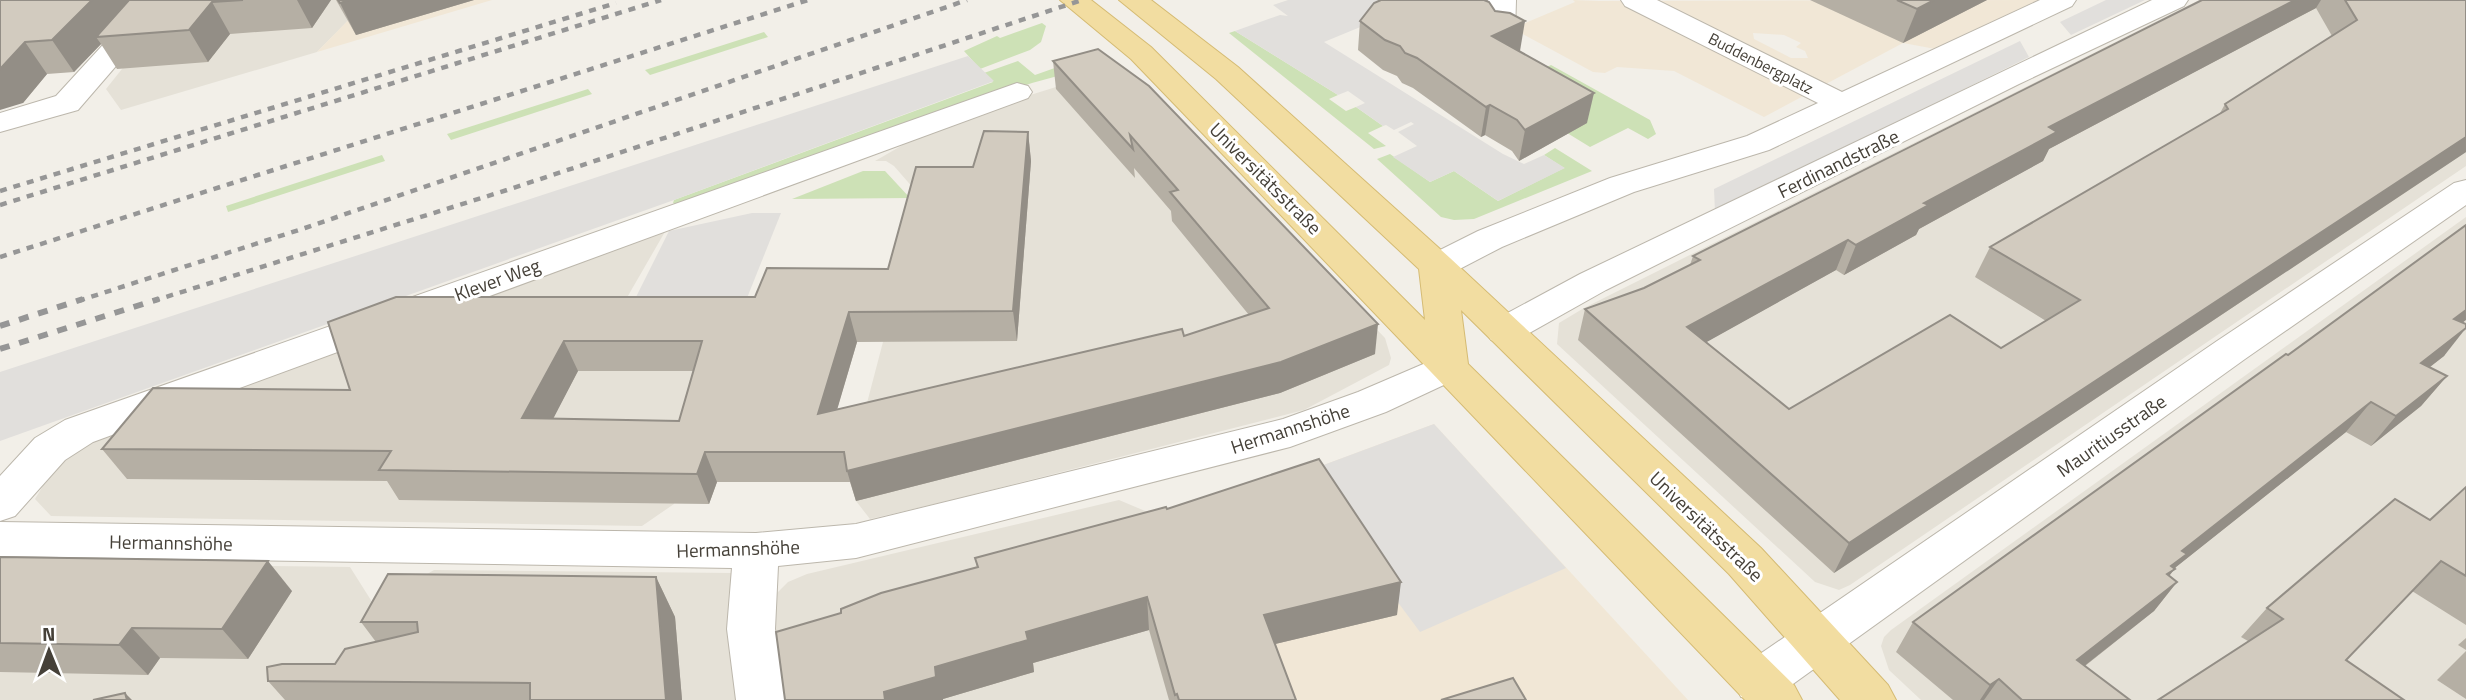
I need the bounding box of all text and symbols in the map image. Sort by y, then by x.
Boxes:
street label: Buddenbergplatz [1704,26,1818,100]
street label: Universitätsstraße [1203,115,1329,241]
street label: Ferdinandstraße [1772,121,1904,205]
street label: Klever Weg [450,250,544,308]
street label: Mauritiusstraße [2050,386,2172,484]
street label: Hermannshöhe [1227,395,1353,461]
street label: Universitätsstraße [1644,464,1770,588]
street label: Hermannshöhe [109,526,233,558]
street label: Hermannshöhe [676,531,800,565]
north arrow [14,616,84,686]
text: N [42,619,56,648]

